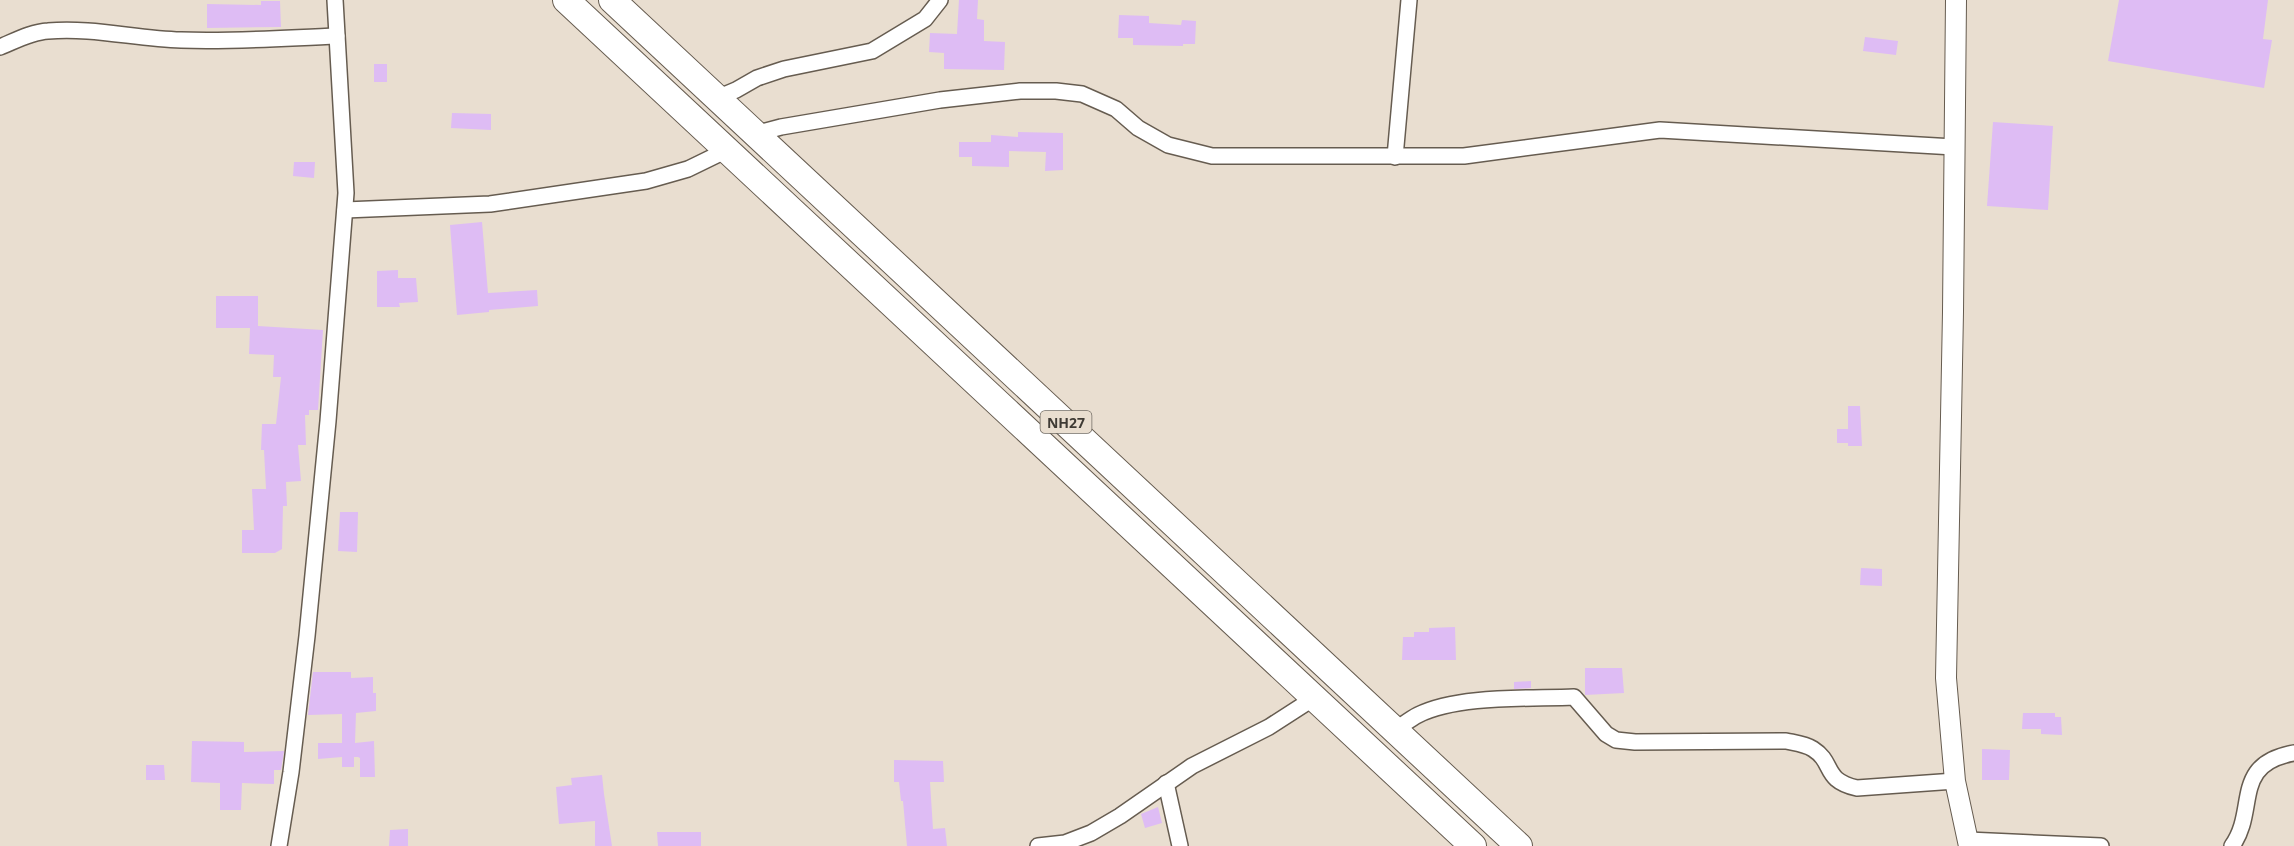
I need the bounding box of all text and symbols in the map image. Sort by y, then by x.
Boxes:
road number: NH27 [1040,411,1092,433]

